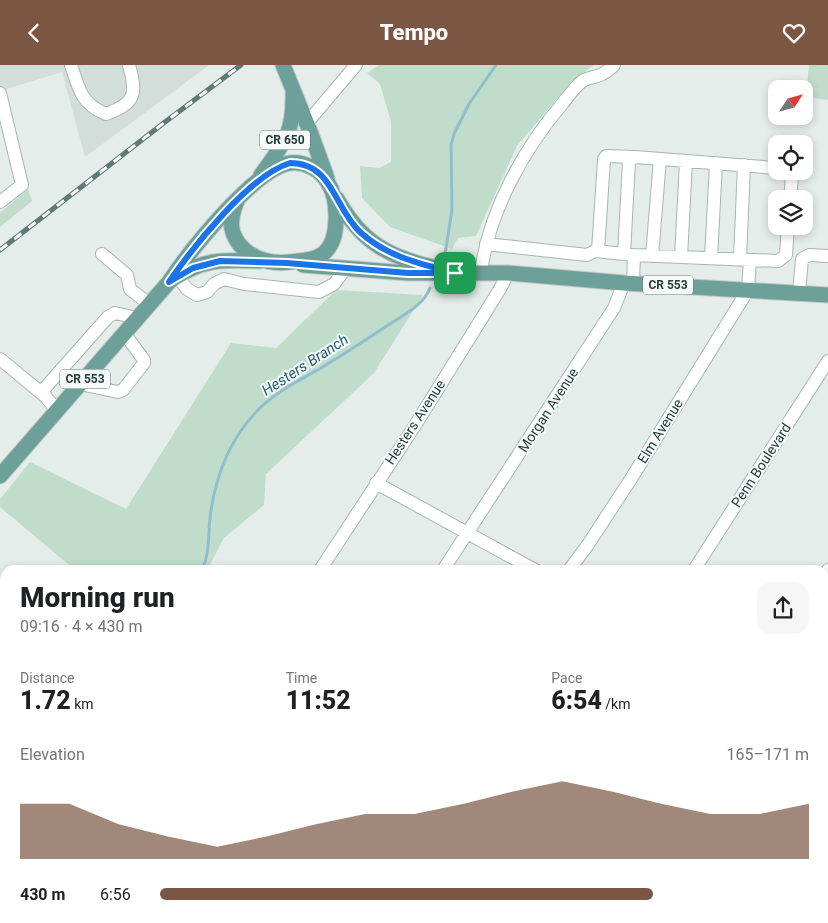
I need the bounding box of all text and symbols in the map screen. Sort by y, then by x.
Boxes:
icon: back [20,19,48,47]
icon: heart [780,19,808,47]
text: Tempo [380,20,448,45]
north arrow [768,80,812,125]
map controls [768,80,813,235]
road number: CR 650 [260,131,310,149]
button: locate [768,135,813,180]
button: layers [768,190,813,235]
pin [434,252,476,294]
icon: arrive [441,259,469,287]
road number: CR 553 [643,275,693,295]
water label: Hesters Branch [258,330,352,400]
street label: Morgan Avenue [515,365,581,455]
road number: CR 553 [60,369,110,389]
street label: Hesters Avenue [382,377,448,467]
street label: Elm Avenue [634,396,686,466]
street label: Penn Boulevard [728,420,794,510]
text: Morning run [20,581,175,614]
button: share [757,582,809,634]
text: 09:16 · 4 × 430 m [20,617,142,636]
text: Distance [20,670,75,686]
text: Time [286,670,317,686]
text: Pace [551,670,582,686]
text: 1.72 [20,686,71,715]
text: 11:52 [286,686,351,715]
text: 6:54 [551,686,602,715]
text: km [71,696,94,712]
text: /km [602,696,630,712]
text: Elevation [20,745,85,764]
text: 165–171 m [727,745,809,764]
text: 430 m [20,885,65,904]
text: 6:56 [100,885,131,904]

